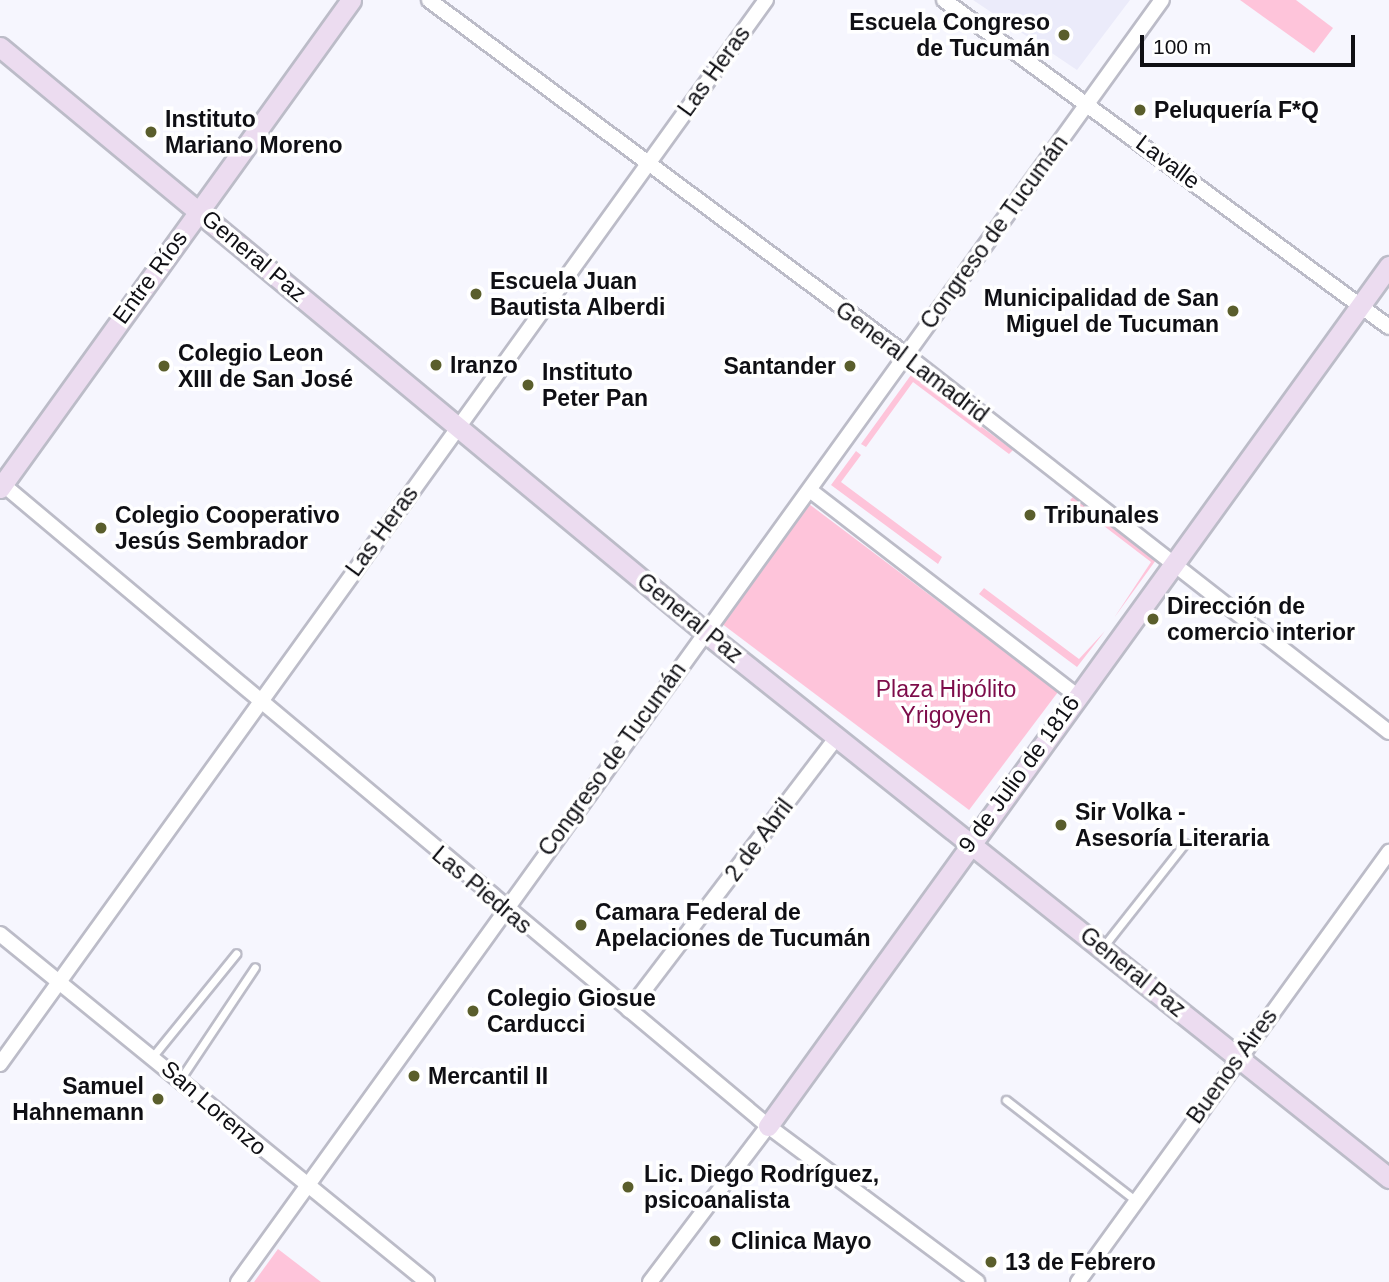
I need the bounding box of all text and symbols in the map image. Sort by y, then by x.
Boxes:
place label: Escuela Congreso de Tucumán [849,8,1050,62]
street label: Las Heras [672,20,756,122]
scale bar [1144,21,1359,65]
marker: Escuela Congreso de Tucumán [1056,27,1072,43]
text: 100 m [1153,35,1211,58]
place label: Peluquería F*Q [1154,96,1319,124]
marker: Peluquería F*Q [1132,102,1148,118]
place label: Instituto Mariano Moreno [165,105,343,159]
marker: Instituto Mariano Moreno [143,124,159,140]
street label: Lavalle [1131,129,1205,195]
street label: Congreso de Tucumán [914,130,1074,334]
street label: General Paz [196,204,312,308]
street label: Entre Ríos [107,225,193,329]
place label: Escuela Juan Bautista Alberdi [490,267,666,321]
place label: Municipalidad de San Miguel de Tucuman [984,284,1219,338]
marker: Escuela Juan Bautista Alberdi [468,286,484,302]
street label: General Lamadrid [830,296,994,428]
marker: Municipalidad de San Miguel de Tucuman [1225,303,1241,319]
place label: Colegio Leon XIII de San José [178,339,353,393]
place label: Iranzo [450,351,518,379]
place label: Santander [724,352,836,380]
marker: Iranzo [428,357,444,373]
marker: Colegio Leon XIII de San José [156,358,172,374]
place label: Instituto Peter Pan [542,358,648,412]
marker: Santander [842,358,858,374]
marker: Instituto Peter Pan [520,377,536,393]
street label: Las Heras [340,480,424,582]
place label: Colegio Cooperativo Jesús Sembrador [115,501,340,555]
place label: Tribunales [1044,501,1159,529]
marker: Tribunales [1022,507,1038,523]
marker: Colegio Cooperativo Jesús Sembrador [93,520,109,536]
street label: General Paz [632,567,748,669]
place label: Dirección de comercio interior [1167,592,1355,646]
marker: Dirección de comercio interior [1145,611,1161,627]
street label: Congreso de Tucumán [532,657,692,861]
park label: Plaza Hipólito Yrigoyen [876,675,1016,729]
street label: 9 de Julio de 1816 [953,690,1085,858]
street label: 2 de Abril [719,793,799,887]
place label: Sir Volka - Asesoría Literaria [1075,798,1269,852]
marker: Sir Volka - Asesoría Literaria [1053,817,1069,833]
street label: Las Piedras [427,840,537,940]
place label: Camara Federal de Apelaciones de Tucumán [595,898,871,952]
marker: Camara Federal de Apelaciones de Tucumán [573,917,589,933]
street label: General Paz [1075,921,1191,1023]
place label: Colegio Giosue Carducci [487,984,656,1038]
marker: Colegio Giosue Carducci [465,1003,481,1019]
street label: Buenos Aires [1181,1003,1283,1129]
street label: San Lorenzo [156,1055,272,1161]
place label: Mercantil II [428,1062,548,1090]
marker: Mercantil II [406,1068,422,1084]
place label: Samuel Hahnemann [12,1072,144,1126]
marker: Samuel Hahnemann [150,1091,166,1107]
place label: Lic. Diego Rodríguez, psicoanalista [644,1160,879,1214]
marker: Lic. Diego Rodríguez, psicoanalista [618,1177,638,1197]
place label: Clinica Mayo [731,1227,872,1255]
marker: Clinica Mayo [705,1231,725,1251]
place label: 13 de Febrero [1005,1248,1156,1276]
marker: 13 de Febrero [983,1254,999,1270]

